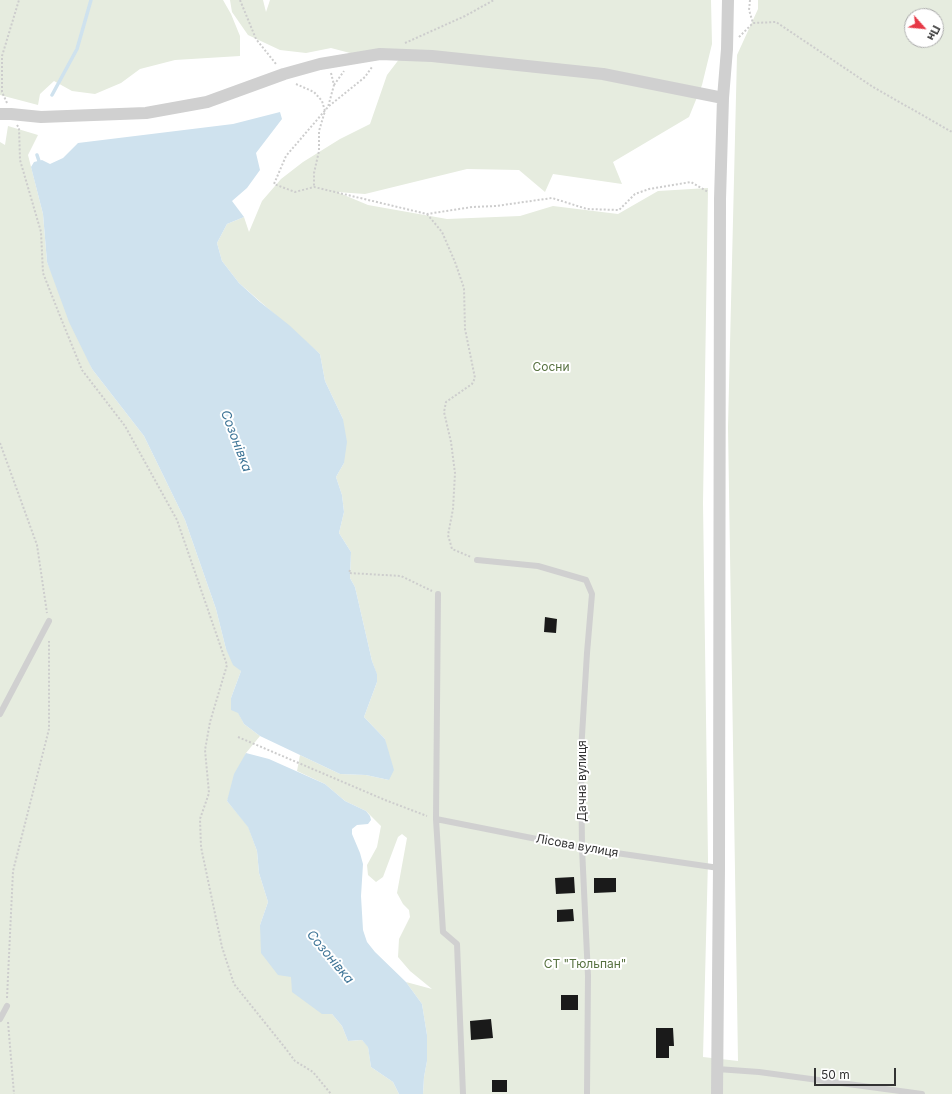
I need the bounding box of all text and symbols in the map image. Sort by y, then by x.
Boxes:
north arrow [904,8,944,48]
text: Пн [924,23,943,43]
park label: Сосни [532,360,570,374]
water label: Созонівка [217,408,255,474]
street label: Дачна вулиця [575,740,589,822]
street label: Лісова вулиця [535,832,619,860]
water label: Созонівка [303,927,357,987]
park label: СТ "Тюльпан" [544,957,626,971]
scale bar [816,1060,898,1086]
text: 50 m [821,1067,850,1082]

